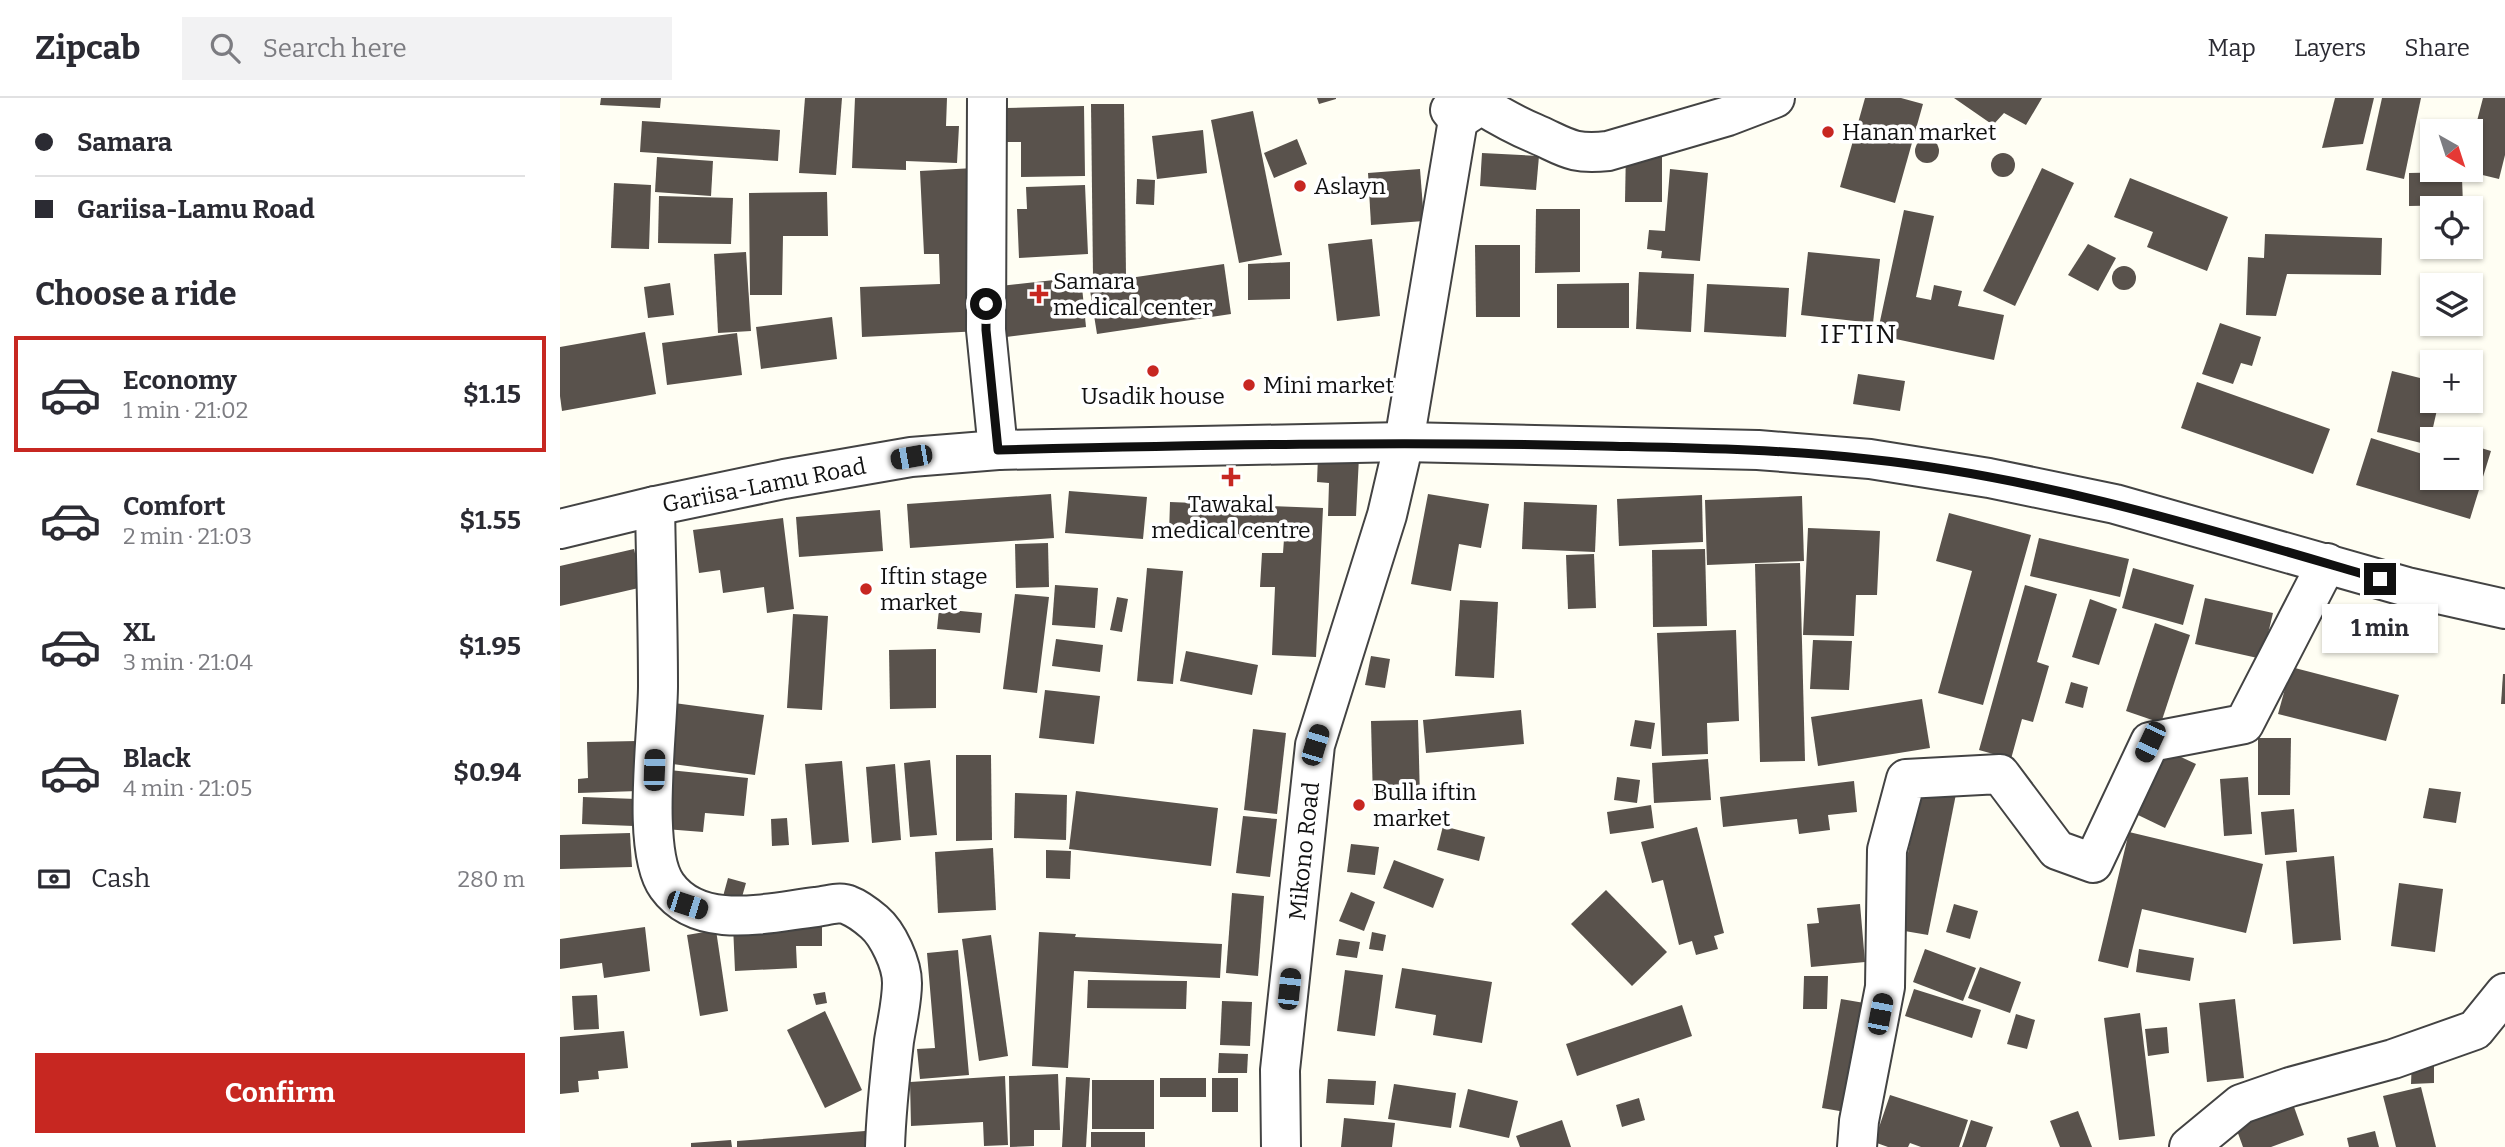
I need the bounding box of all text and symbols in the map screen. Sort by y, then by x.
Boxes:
search box [182,17,672,80]
text: Zipcab [35,28,140,68]
icon: search [206,29,244,67]
text: Search here [262,33,407,64]
text: Map [2208,34,2256,62]
text: Layers [2294,34,2366,62]
text: Share [2404,34,2470,62]
place label: Hanan market [1842,118,1996,146]
north arrow [2420,119,2483,182]
map controls [2420,119,2483,490]
marker: Hanan market [1820,124,1836,140]
text: Samara [77,127,172,158]
place label: Aslayn [1314,172,1386,200]
marker: Aslayn [1292,178,1308,194]
text: Gariisa-Lamu Road [77,194,315,225]
button: locate [2420,196,2483,259]
place label: Samara medical center [1053,267,1212,321]
button: layers [2420,273,2483,336]
text: Choose a ride [35,275,236,313]
marker: Samara medical center [1031,286,1047,302]
route start [970,288,1002,320]
district label: IFTIN [1820,319,1898,350]
button: + [2420,350,2483,413]
icon: car [39,363,102,426]
marker: Usadik house [1145,363,1161,379]
text: Economy [123,365,237,396]
place label: Mini market [1263,371,1394,399]
marker: Mini market [1241,377,1257,393]
text: $1.15 [463,379,521,410]
place label: Usadik house [1081,382,1225,410]
text: 1 min · 21:02 [123,396,248,424]
button: − [2420,427,2483,490]
car [889,443,934,471]
street label: Gariisa-Lamu Road [660,451,869,518]
marker: Tawakal medical centre [1221,467,1241,487]
icon: car [39,489,102,552]
place label: Tawakal medical centre [1151,490,1311,544]
text: Comfort [123,491,226,522]
text: $1.55 [459,505,521,536]
text: 2 min · 21:03 [123,522,252,550]
place label: Iftin stage market [880,562,987,616]
route end [2364,563,2396,595]
marker: Iftin stage market [858,581,874,597]
callout: 1 min [2322,603,2438,652]
text: 1 min [2351,614,2409,642]
icon: car [39,615,102,678]
text: XL [123,617,155,648]
text: $1.95 [459,631,521,662]
text: 3 min · 21:04 [123,648,253,676]
car [2132,719,2169,765]
car [1299,722,1332,768]
icon: car [39,741,102,804]
text: Black [123,743,191,774]
car [643,749,666,791]
text: $0.94 [453,757,521,788]
text: 4 min · 21:05 [123,774,252,802]
place label: Bulla iftin market [1373,778,1477,832]
street label: Mikono Road [1283,780,1325,922]
marker: Bulla iftin market [1351,797,1367,813]
icon: cash [35,860,73,898]
text: Cash [91,863,150,894]
text: 280 m [457,865,525,893]
car [664,889,711,921]
car [1277,967,1302,1011]
car [1866,991,1895,1037]
button: Confirm [35,1053,525,1133]

